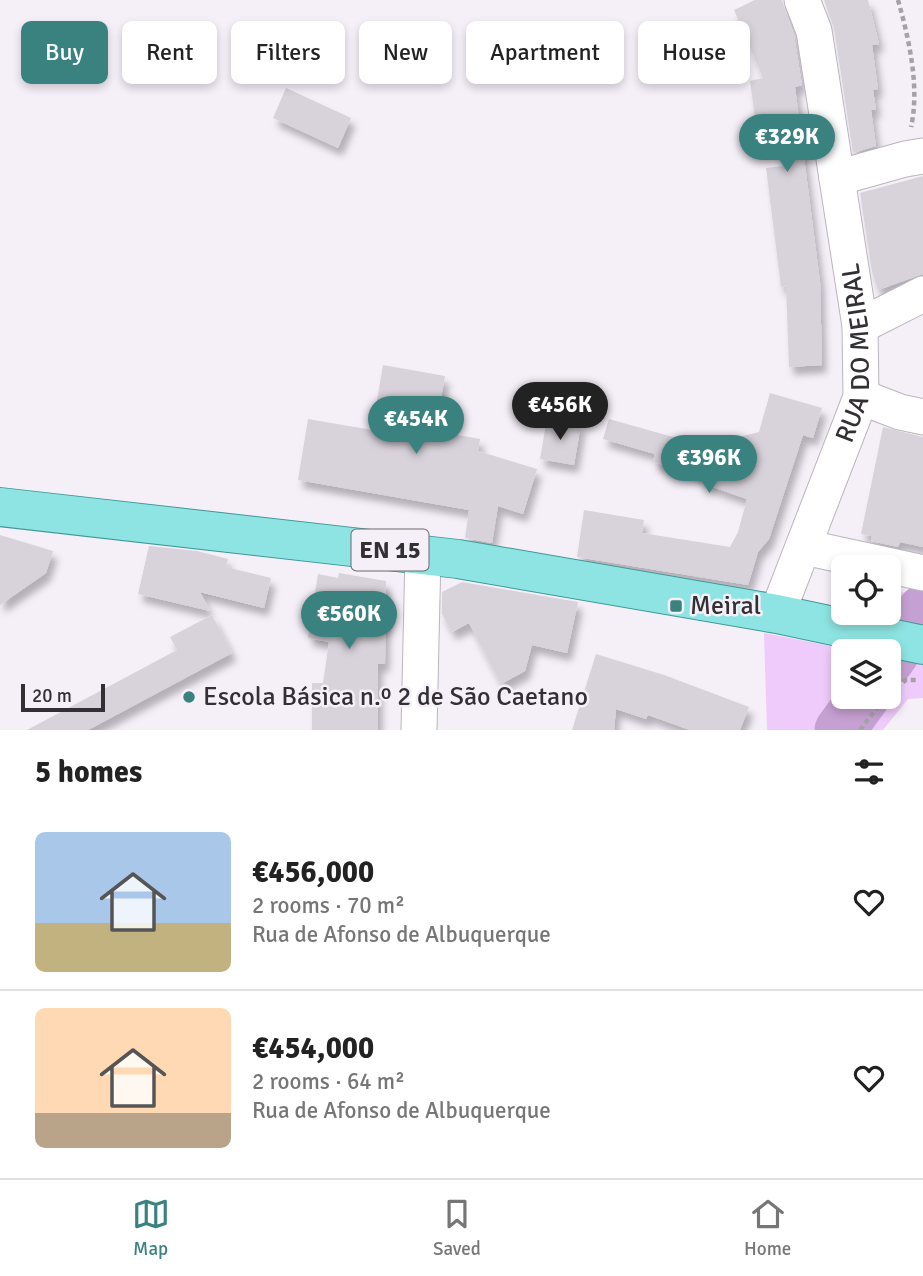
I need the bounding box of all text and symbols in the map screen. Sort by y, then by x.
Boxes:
chip: Buy [21,21,108,84]
chip: Rent [122,21,217,84]
chip: Filters [231,21,345,84]
chip: New [359,21,452,84]
chip: Apartment [466,21,624,84]
chip: House [638,21,750,84]
pin: €329K [738,114,836,174]
text: €329K [755,122,819,151]
street label: RUA DO MEIRAL [829,261,877,447]
pin: €456K [511,382,609,442]
text: €456K [528,390,592,419]
pin: €454K [367,396,465,456]
text: €454K [384,404,448,433]
pin: €396K [660,435,758,495]
text: €396K [677,443,741,472]
road number: EN 15 [352,530,428,570]
map controls [831,555,901,709]
button: locate [831,555,901,625]
place label: Meiral [690,590,761,622]
pin: €560K [300,592,398,651]
marker: Meiral [668,598,684,614]
text: €560K [317,599,381,628]
button: layers [831,639,901,709]
scale bar [21,681,105,713]
place label: Escola Básica n.º 2 de São Caetano [203,681,588,713]
text: 20 m [32,684,72,708]
marker: Escola Básica n.º 2 de São Caetano [181,689,197,705]
icon: filters [850,753,888,791]
text: 5 homes [35,754,142,791]
text: €456,000 [252,854,374,891]
icon: home [91,860,175,944]
icon: heart [850,883,888,921]
text: 2 rooms · 70 m² [252,891,405,920]
text: Rua de Afonso de Albuquerque [252,920,551,949]
text: €454,000 [252,1030,374,1067]
icon: home [91,1036,175,1120]
icon: heart [850,1059,888,1097]
text: 2 rooms · 64 m² [252,1067,405,1096]
text: Rua de Afonso de Albuquerque [252,1096,551,1125]
tab: Map [132,1195,170,1261]
tab: Saved [433,1195,481,1261]
tab: Home [744,1195,791,1261]

